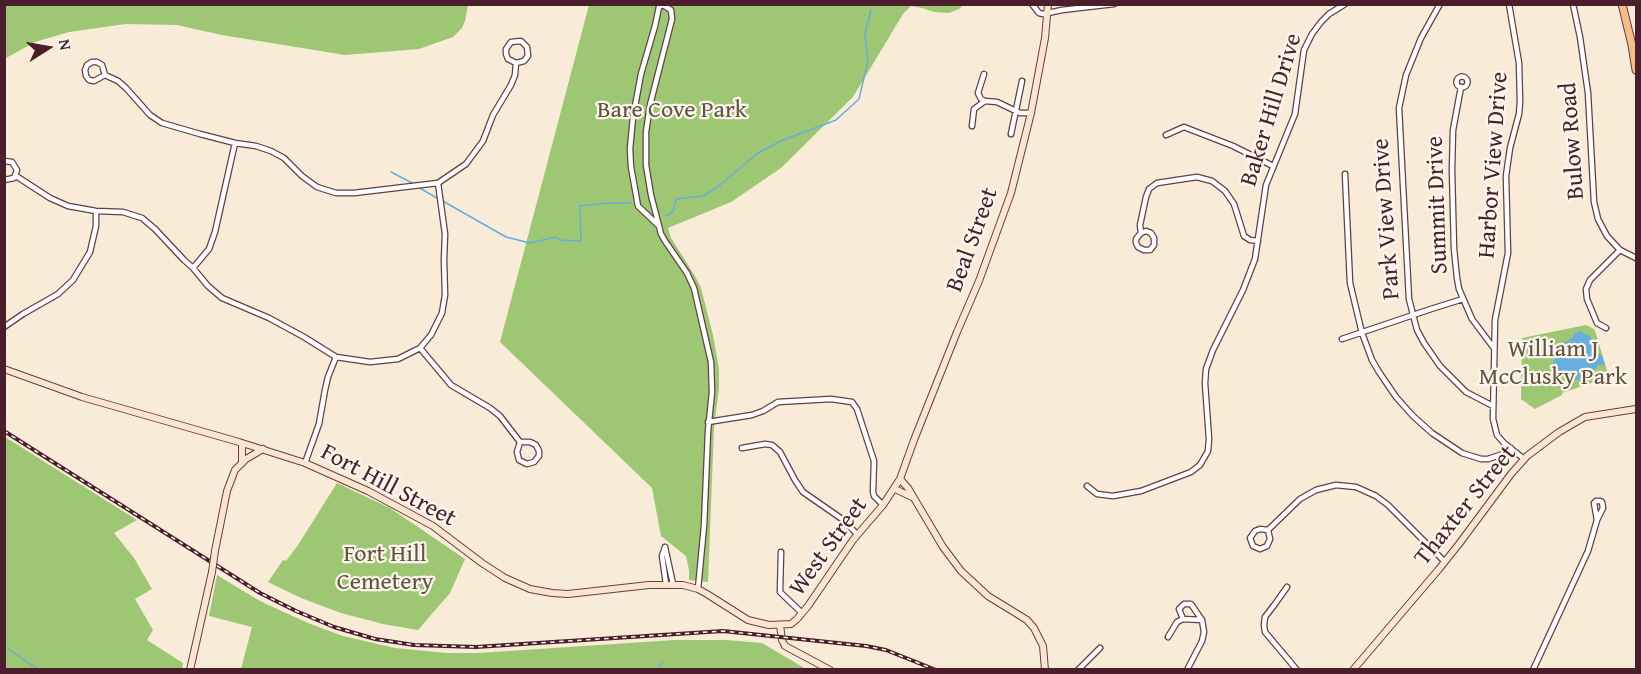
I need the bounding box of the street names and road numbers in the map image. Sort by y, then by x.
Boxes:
street label: Baker Hill Drive [1235,30,1309,190]
street label: Harbor View Drive [1473,71,1515,259]
street label: Bulow Road [1555,81,1591,201]
street label: Summit Drive [1421,135,1455,275]
street label: Park View Drive [1367,137,1407,301]
street label: Beal Street [941,184,1005,296]
street label: Fort Hill Street [316,438,460,534]
street label: Thaxter Street [1409,440,1523,572]
street label: West Street [784,492,874,602]

